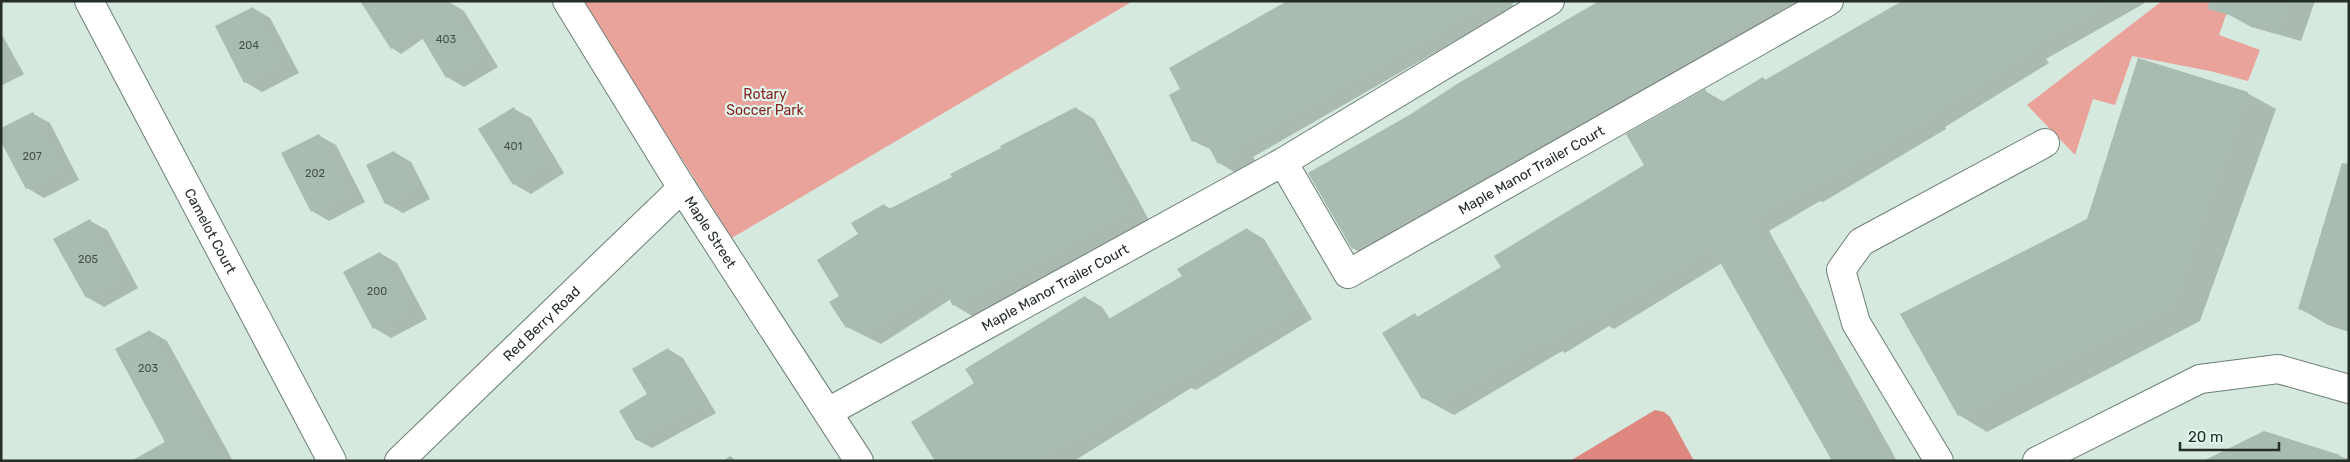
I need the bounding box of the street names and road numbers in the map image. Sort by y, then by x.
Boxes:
street label: Maple Manor Trailer Court [1455,122,1608,218]
street label: Camelot Court [181,185,240,277]
street label: Maple Street [681,193,740,272]
street label: Maple Manor Trailer Court [979,240,1132,334]
street label: Red Berry Road [499,282,584,365]

